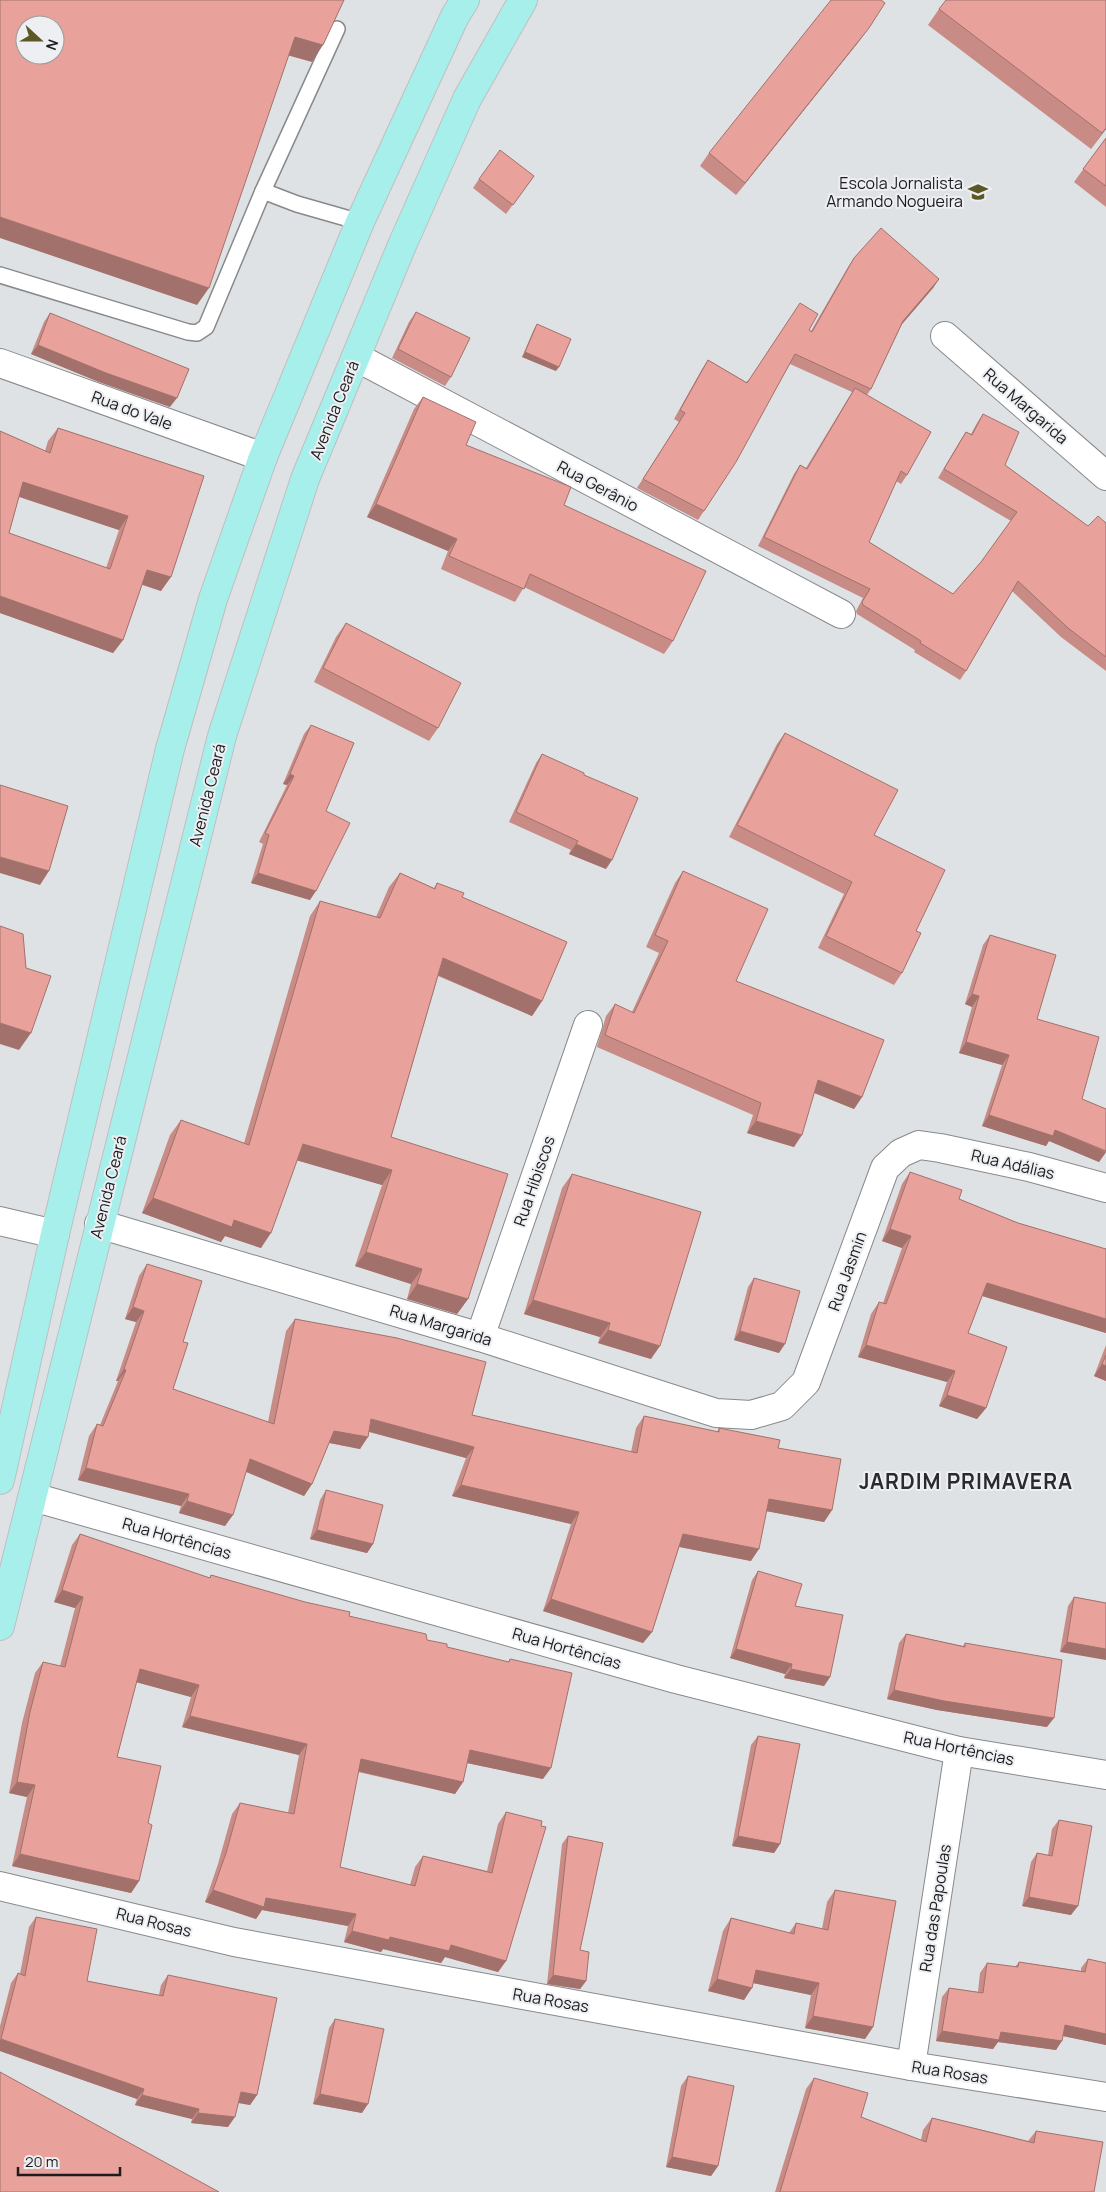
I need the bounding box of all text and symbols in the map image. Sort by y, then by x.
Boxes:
north arrow [15,15,65,65]
text: N [42,37,63,53]
place label: Escola Jornalista Armando Nogueira [826,172,963,212]
school or university icon: Escola Jornalista Armando Nogueira [967,181,989,203]
street label: Avenida Ceará [304,357,364,463]
street label: Rua Margarida [979,363,1073,449]
street label: Rua do Vale [88,385,176,435]
street label: Rua Gerânio [553,455,643,517]
street label: Avenida Ceará [184,741,230,849]
street label: Avenida Ceará [85,1133,131,1241]
street label: Rua Hibiscos [508,1133,560,1229]
street label: Rua Adálias [969,1144,1057,1184]
street label: Rua Jasmin [822,1228,872,1314]
street label: Rua Margarida [387,1299,495,1351]
district label: JARDIM PRIMAVERA [859,1467,1073,1495]
street label: Rua Hortências [120,1512,234,1564]
street label: Rua Hortências [510,1622,624,1674]
street label: Rua Hortências [902,1726,1016,1770]
street label: Rua das Papoulas [914,1842,956,1974]
street label: Rua Rosas [114,1902,194,1942]
street label: Rua Rosas [511,1982,591,2018]
street label: Rua Rosas [910,2055,990,2089]
scale bar [18,2144,120,2176]
text: 20 m [25,2151,58,2172]

